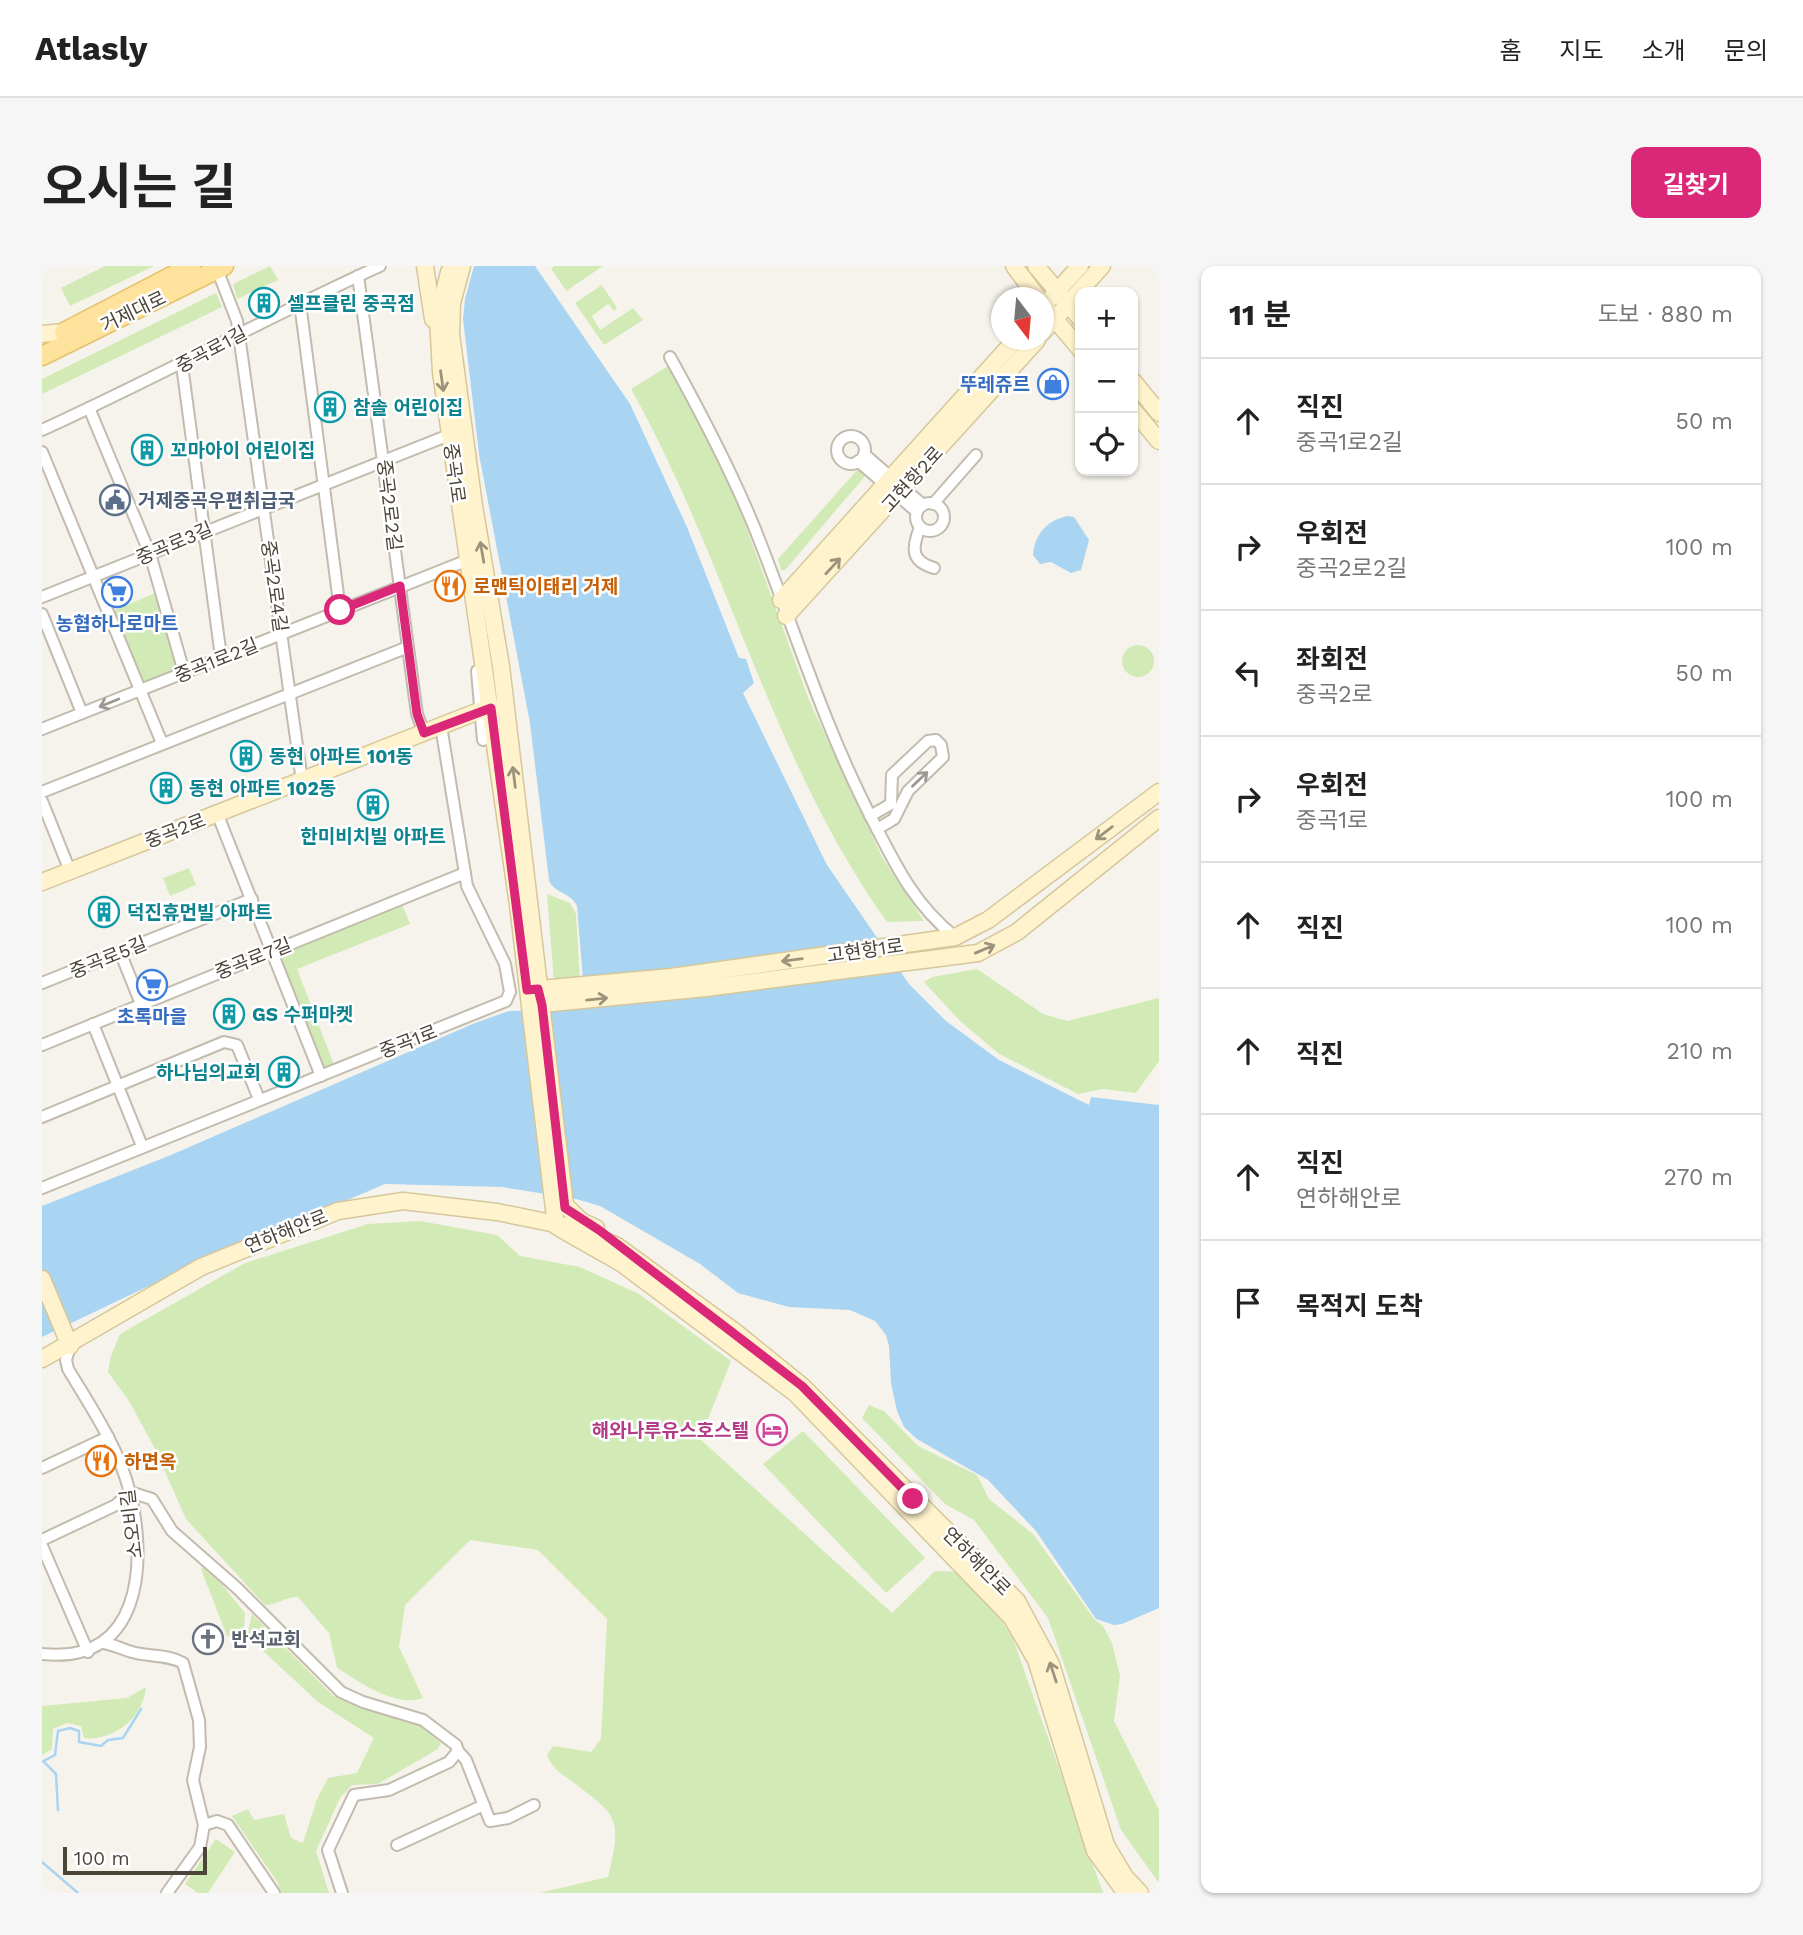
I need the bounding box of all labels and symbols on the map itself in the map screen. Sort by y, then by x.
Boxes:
street label: 거제대로 [97,286,170,337]
building icon: 셀프클린 중곡점 [247,286,281,320]
north arrow [991,287,1054,350]
place label: 셀프클린 중곡점 [287,292,415,315]
street label: 중곡로1길 [172,321,251,378]
shop icon: 뚜레쥬르 [1036,367,1070,401]
one-way arrow [436,369,449,392]
place label: 뚜레쥬르 [960,373,1030,396]
building icon: 참솔 어린이집 [313,390,347,424]
place label: 참솔 어린이집 [353,396,463,419]
building icon: 꼬마아이 어린이집 [130,433,164,467]
place label: 꼬마아이 어린이집 [170,439,315,462]
street label: 중곡1로 [439,442,470,504]
street label: 고현항2로 [877,442,948,517]
street label: 중곡2로2길 [372,458,407,552]
public building icon: 거제중곡우편취급국 [98,483,132,517]
place label: 거제중곡우편취급국 [138,489,295,512]
street label: 중곡로3길 [132,517,216,570]
street label: 중곡2로4길 [257,539,292,634]
one-way arrow [475,541,488,564]
one-way arrow [824,558,841,575]
restaurant icon: 로맨틱이태리 거제 [433,569,467,603]
supermarket icon: 농협하나로마트 [100,575,134,609]
place label: 로맨틱이태리 거제 [473,575,618,598]
route start [324,594,355,625]
place label: 농협하나로마트 [56,612,178,635]
street label: 중곡1로2길 [171,633,261,688]
one-way arrow [98,697,120,710]
building icon: 동현 아파트 101동 [229,739,263,773]
place label: 동현 아파트 101동 [269,745,413,768]
one-way arrow [508,766,521,789]
building icon: 동현 아파트 102동 [149,771,183,805]
one-way arrow [911,771,928,788]
place label: 동현 아파트 102동 [189,777,336,800]
building icon: 한미비치빌 아파트 [356,788,390,822]
street label: 중곡2로 [141,808,209,853]
place label: 한미비치빌 아파트 [300,825,446,848]
one-way arrow [1096,826,1114,841]
building icon: 덕진휴먼빌 아파트 [87,895,121,929]
place label: 덕진휴먼빌 아파트 [127,901,272,924]
street label: 중곡로5길 [66,932,150,983]
street label: 중곡로7길 [212,933,295,984]
street label: 고현항1로 [825,934,905,967]
one-way arrow [974,942,995,955]
one-way arrow [781,954,804,967]
supermarket icon: 초록마을 [135,968,169,1002]
one-way arrow [585,993,607,1006]
building icon: GS 수퍼마켓 [212,997,246,1031]
place label: GS 수퍼마켓 [252,1003,353,1026]
place label: 초록마을 [117,1005,187,1028]
street label: 중곡1로 [376,1020,440,1063]
building icon: 하나님의교회 [267,1055,301,1089]
place label: 하나님의교회 [156,1061,261,1084]
street label: 연하해안로 [241,1204,331,1258]
hotel icon: 해와나루유스호스텔 [755,1413,789,1447]
place label: 해와나루유스호스텔 [592,1419,749,1442]
restaurant icon: 하면옥 [84,1444,118,1478]
place label: 하면옥 [124,1450,176,1473]
route end [897,1483,928,1514]
street label: 소오비길 [116,1488,147,1560]
street label: 연하해안로 [938,1522,1016,1600]
church icon: 반석교회 [191,1622,225,1656]
place label: 반석교회 [231,1628,301,1651]
one-way arrow [1046,1661,1059,1683]
scale bar [63,1844,206,1876]

